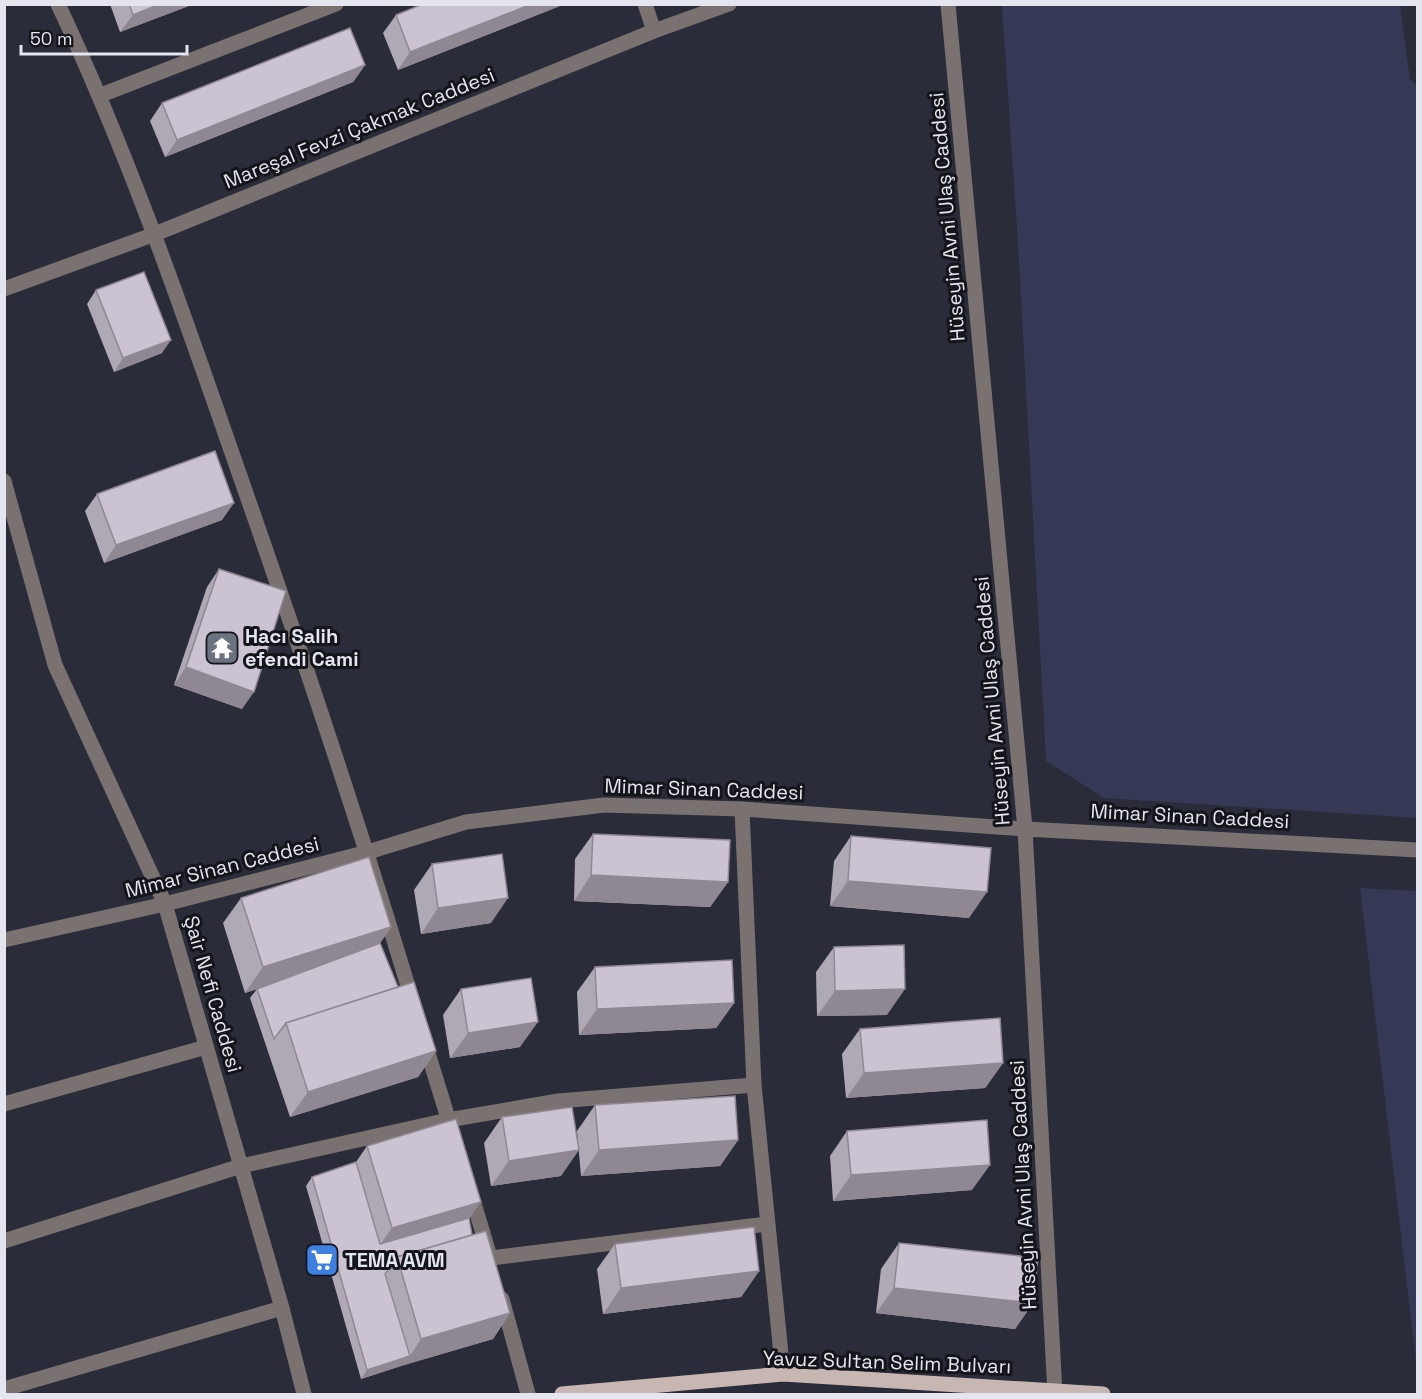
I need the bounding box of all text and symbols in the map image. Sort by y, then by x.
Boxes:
scale bar [21,18,188,56]
text: 50 m [30,27,72,50]
street label: Mareşal Fevzi Çakmak Caddesi [220,62,498,194]
street label: Hüseyin Avni Ulaş Caddesi [923,91,971,343]
street label: Hüseyin Avni Ulaş Caddesi [968,575,1016,827]
place label: Hacı Salih efendi Cami [245,623,358,672]
temple icon: Hacı Salih efendi Cami [204,630,240,666]
street label: Mimar Sinan Caddesi [604,773,804,805]
street label: Mimar Sinan Caddesi [1090,798,1290,834]
street label: Mimar Sinan Caddesi [122,830,322,904]
street label: Şair Nefi Caddesi [178,913,248,1075]
street label: Hüseyin Avni Ulaş Caddesi [1003,1060,1043,1310]
supermarket icon: TEMA AVM [304,1242,340,1278]
place label: TEMA AVM [345,1247,445,1273]
street label: Yavuz Sultan Selim Bulvarı [762,1345,1012,1379]

